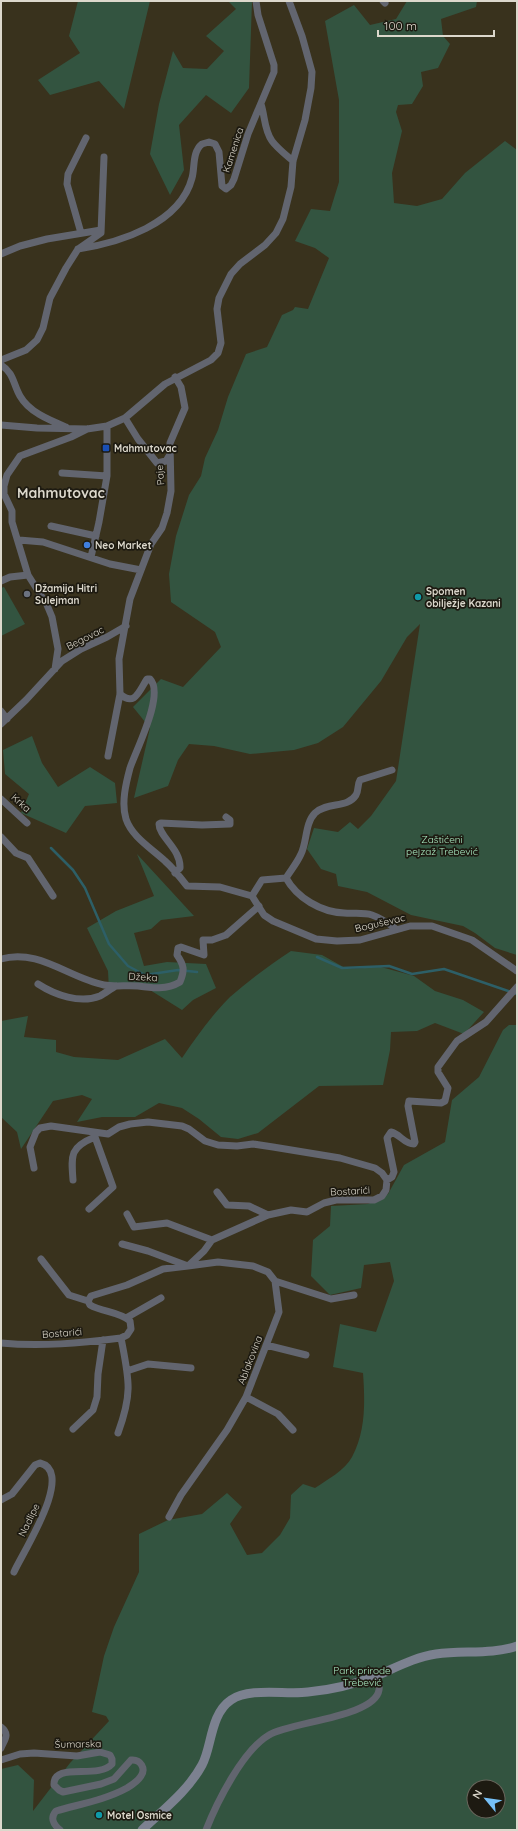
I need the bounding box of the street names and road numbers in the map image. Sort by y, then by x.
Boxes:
street label: Kamenica [220,126,246,174]
street label: Paje [153,464,167,486]
street label: Begovac [64,623,106,653]
street label: Krka [9,791,33,815]
street label: Boguševac [354,911,406,935]
street label: Džeka [128,970,158,984]
street label: Bostarići [330,1183,370,1199]
street label: Bostarići [42,1325,82,1341]
street label: Ablakovina [235,1334,265,1386]
street label: Nadlipe [15,1501,43,1539]
street label: Šumarska [55,1737,101,1751]

